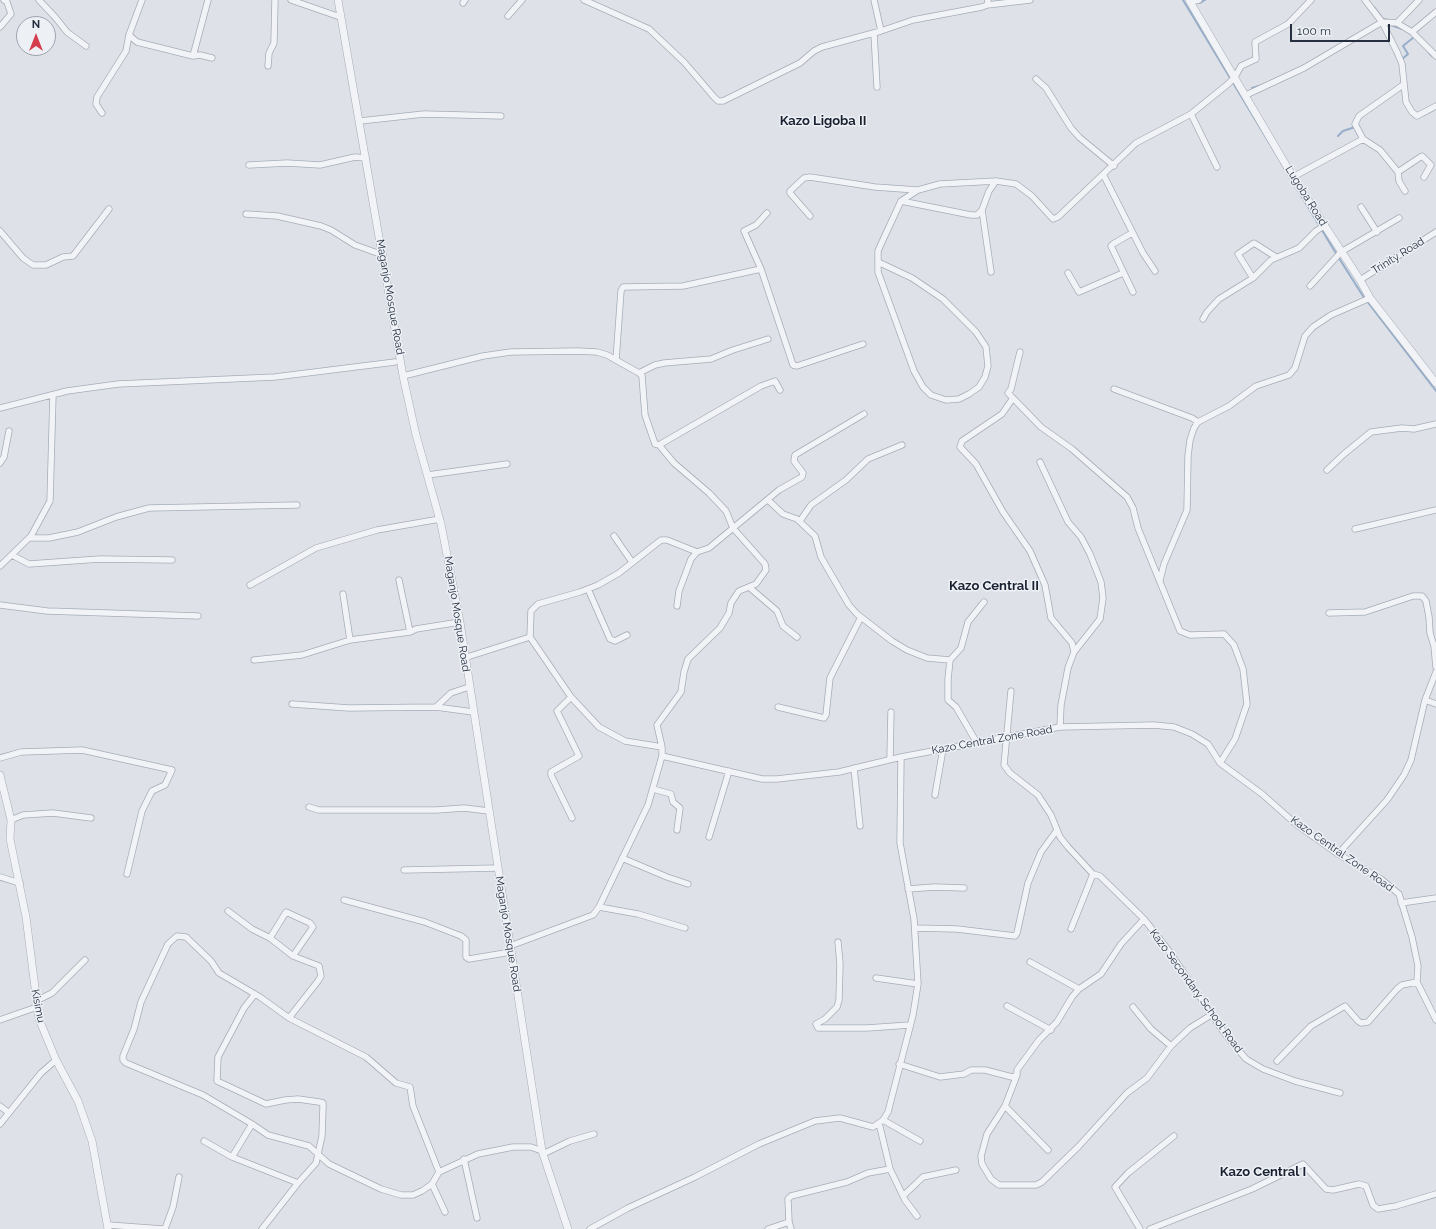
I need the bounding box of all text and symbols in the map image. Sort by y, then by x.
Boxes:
north arrow [16,16,56,56]
scale bar [1292,16,1392,42]
text: N [32,18,40,31]
text: 100 m [1297,24,1331,38]
district label: Kazo Ligoba II [780,113,866,129]
street label: Lugoba Road [1282,164,1330,228]
street label: Trinity Road [1369,235,1427,277]
street label: Maganjo Mosque Road [373,238,407,356]
street label: Maganjo Mosque Road [441,555,473,673]
district label: Kazo Central II [949,578,1039,594]
street label: Kazo Central Zone Road [930,723,1054,757]
street label: Kazo Central Zone Road [1288,813,1396,895]
street label: Maganjo Mosque Road [492,875,524,993]
street label: Kazo Secondary School Road [1147,927,1245,1055]
street label: Kisimu [28,988,48,1024]
district label: Kazo Central I [1220,1164,1306,1180]

